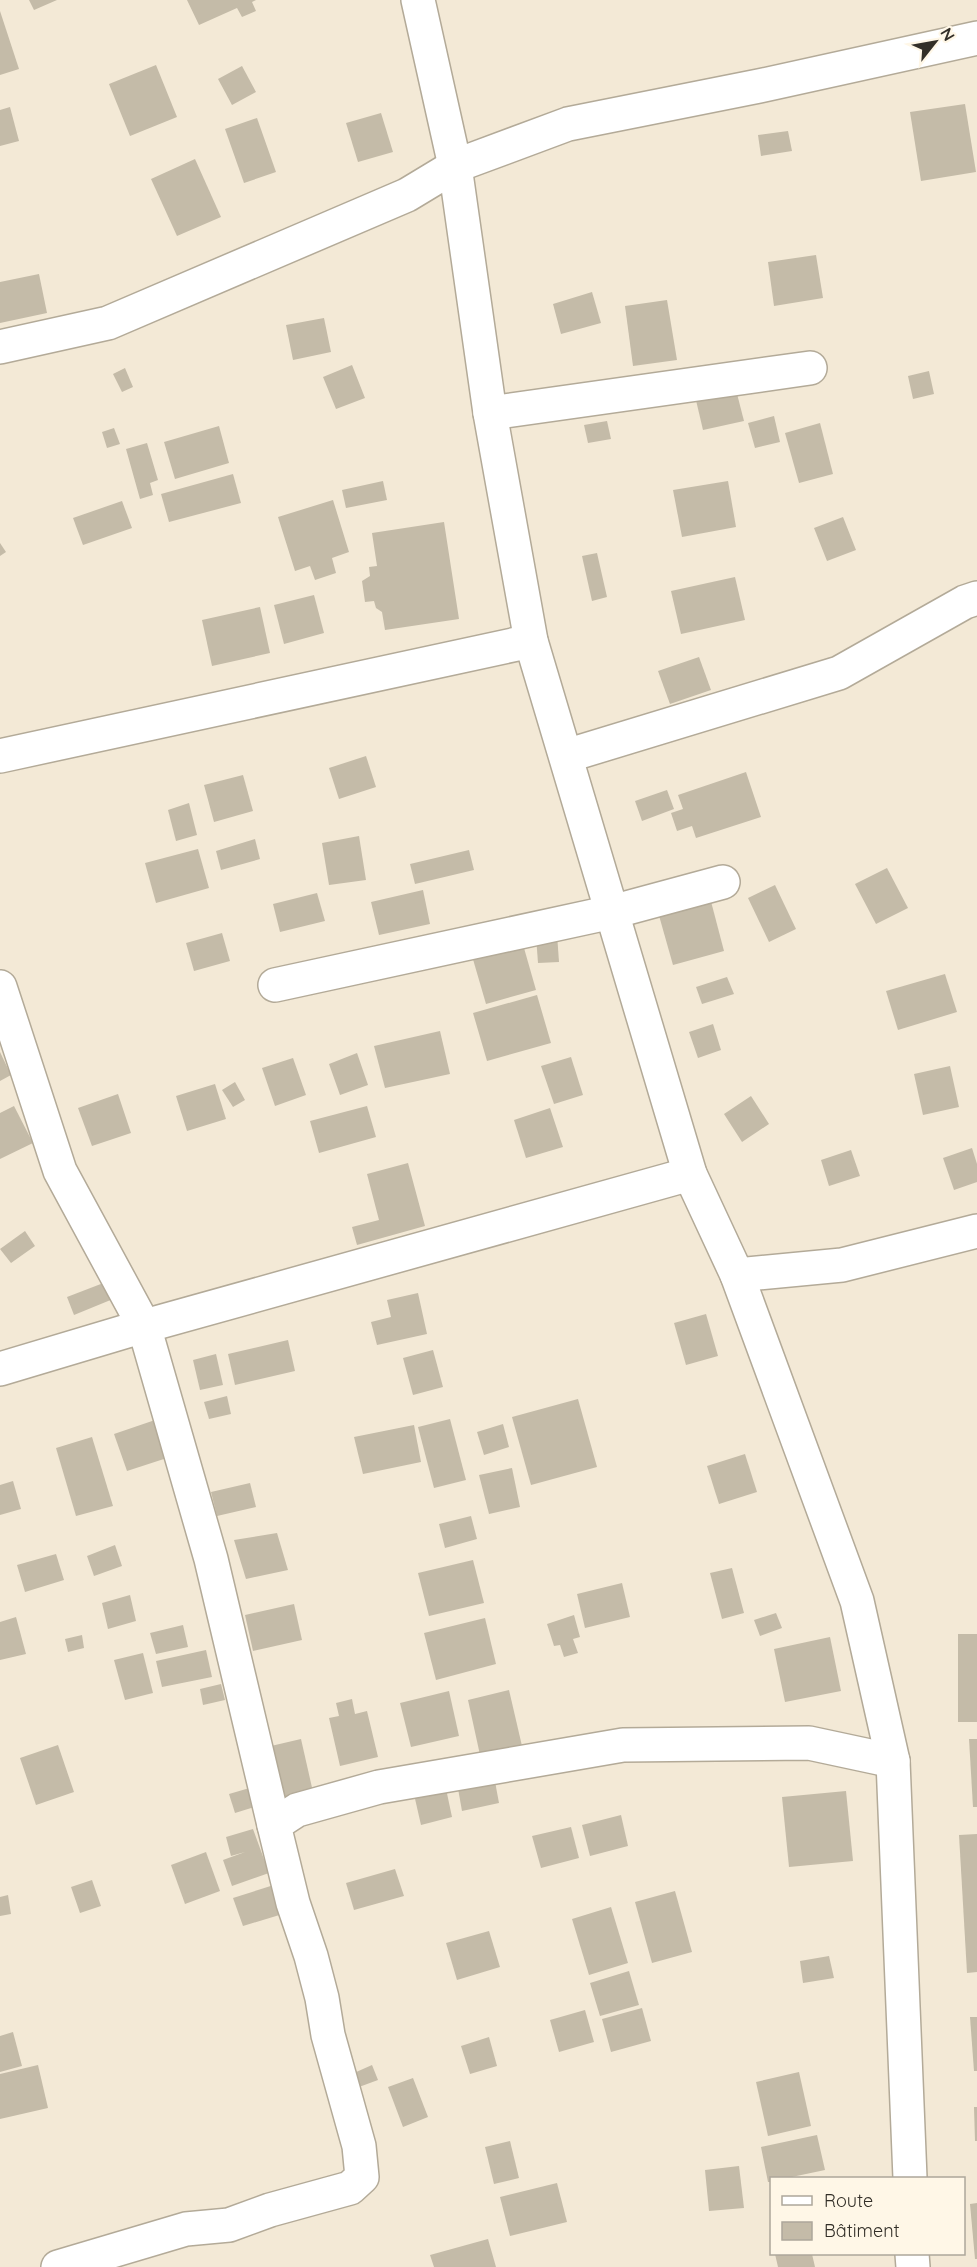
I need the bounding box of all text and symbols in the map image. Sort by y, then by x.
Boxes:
north arrow [905,12,965,72]
text: N [936,24,959,44]
legend [770,2177,965,2255]
text: Route [824,2189,873,2212]
text: Bâtiment [824,2219,900,2242]

